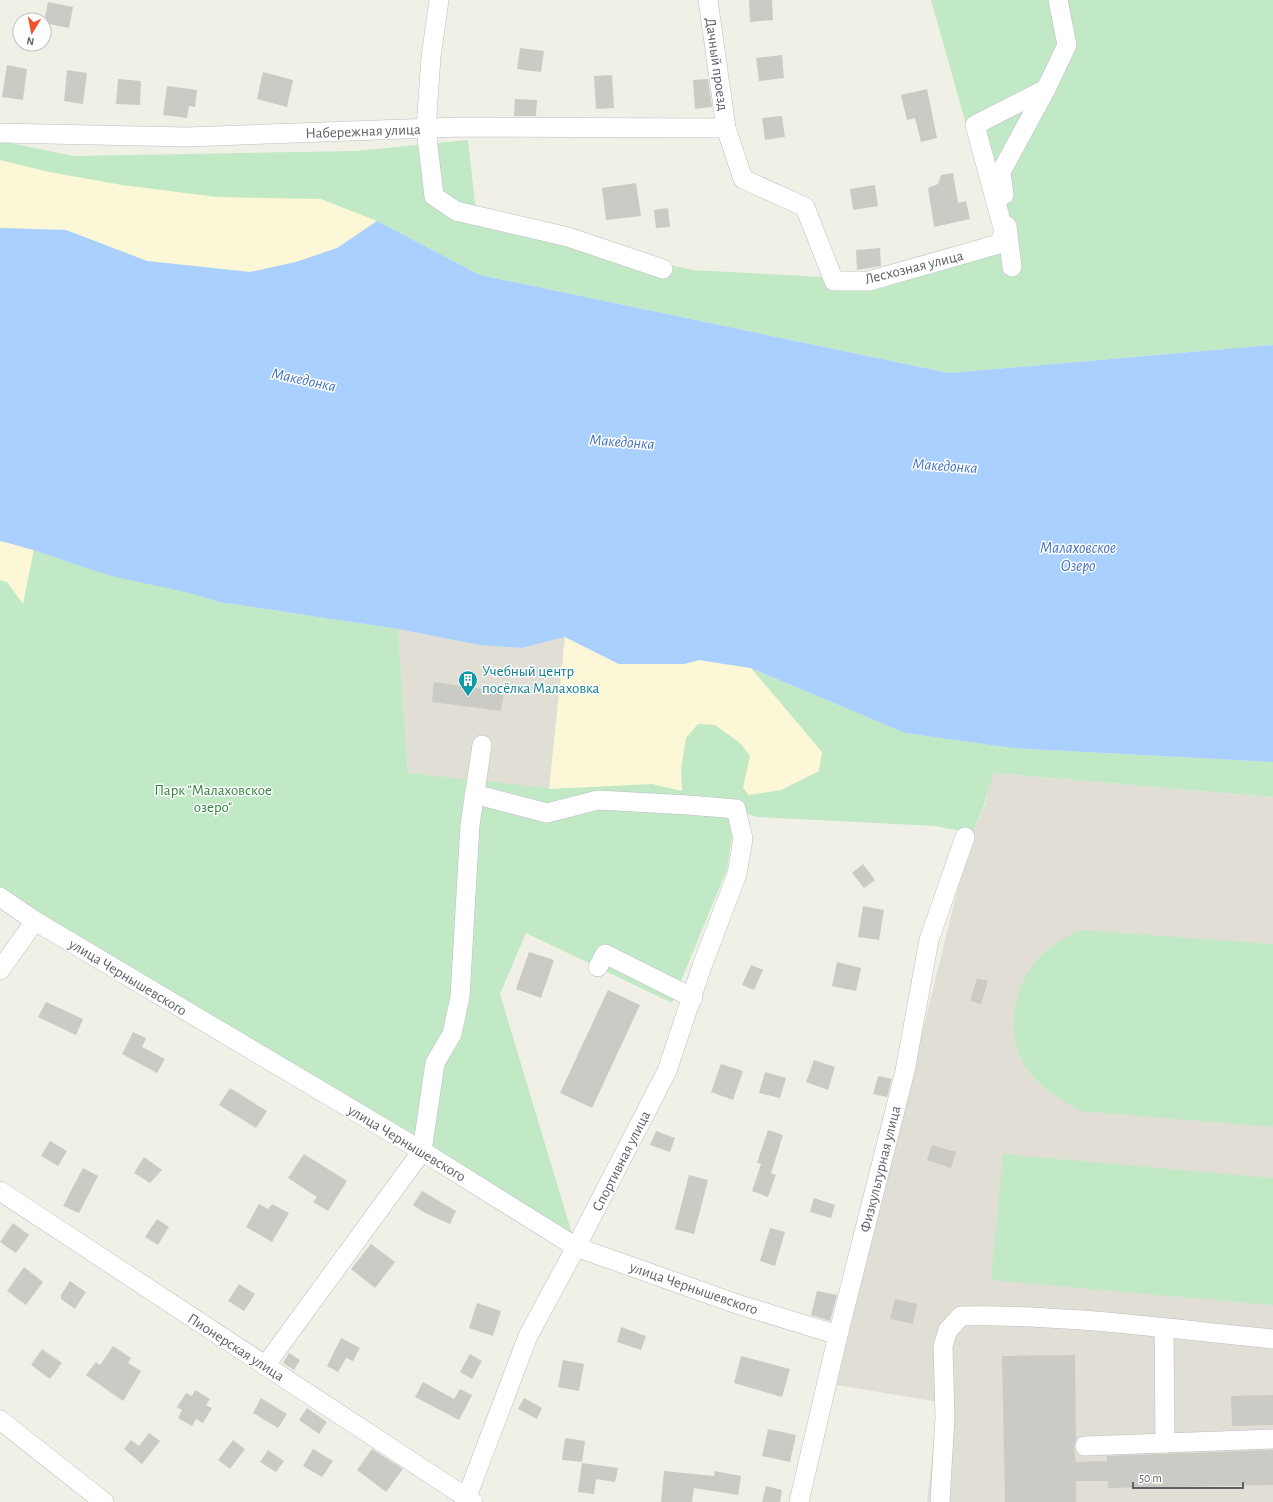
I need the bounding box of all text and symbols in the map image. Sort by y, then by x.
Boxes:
north arrow [12,12,52,52]
street label: Дачный проезд [703,17,730,112]
text: N [26,35,35,47]
street label: Набережная улица [305,122,421,141]
street label: Лесхозная улица [863,248,965,287]
water label: Македонка [270,365,338,395]
water label: Македонка [589,432,655,452]
water label: Македонка [912,456,978,476]
water label: Малаховское Озеро [1040,540,1116,575]
place label: Учебный центр посёлка Малаховка [482,664,600,696]
building icon: Учебный центр посёлка Малаховка [457,669,479,697]
park label: Парк "Малаховское озеро" [154,783,272,815]
street label: улица Чернышевского [65,936,189,1018]
street label: улица Чернышевского [344,1102,468,1184]
street label: Физкультурная улица [858,1104,904,1234]
street label: Спортивная улица [590,1108,653,1214]
street label: улица Чернышевского [627,1259,760,1317]
street label: Пионерская улица [185,1311,287,1384]
scale bar [1133,1464,1243,1490]
text: 50 m [1139,1472,1162,1484]

